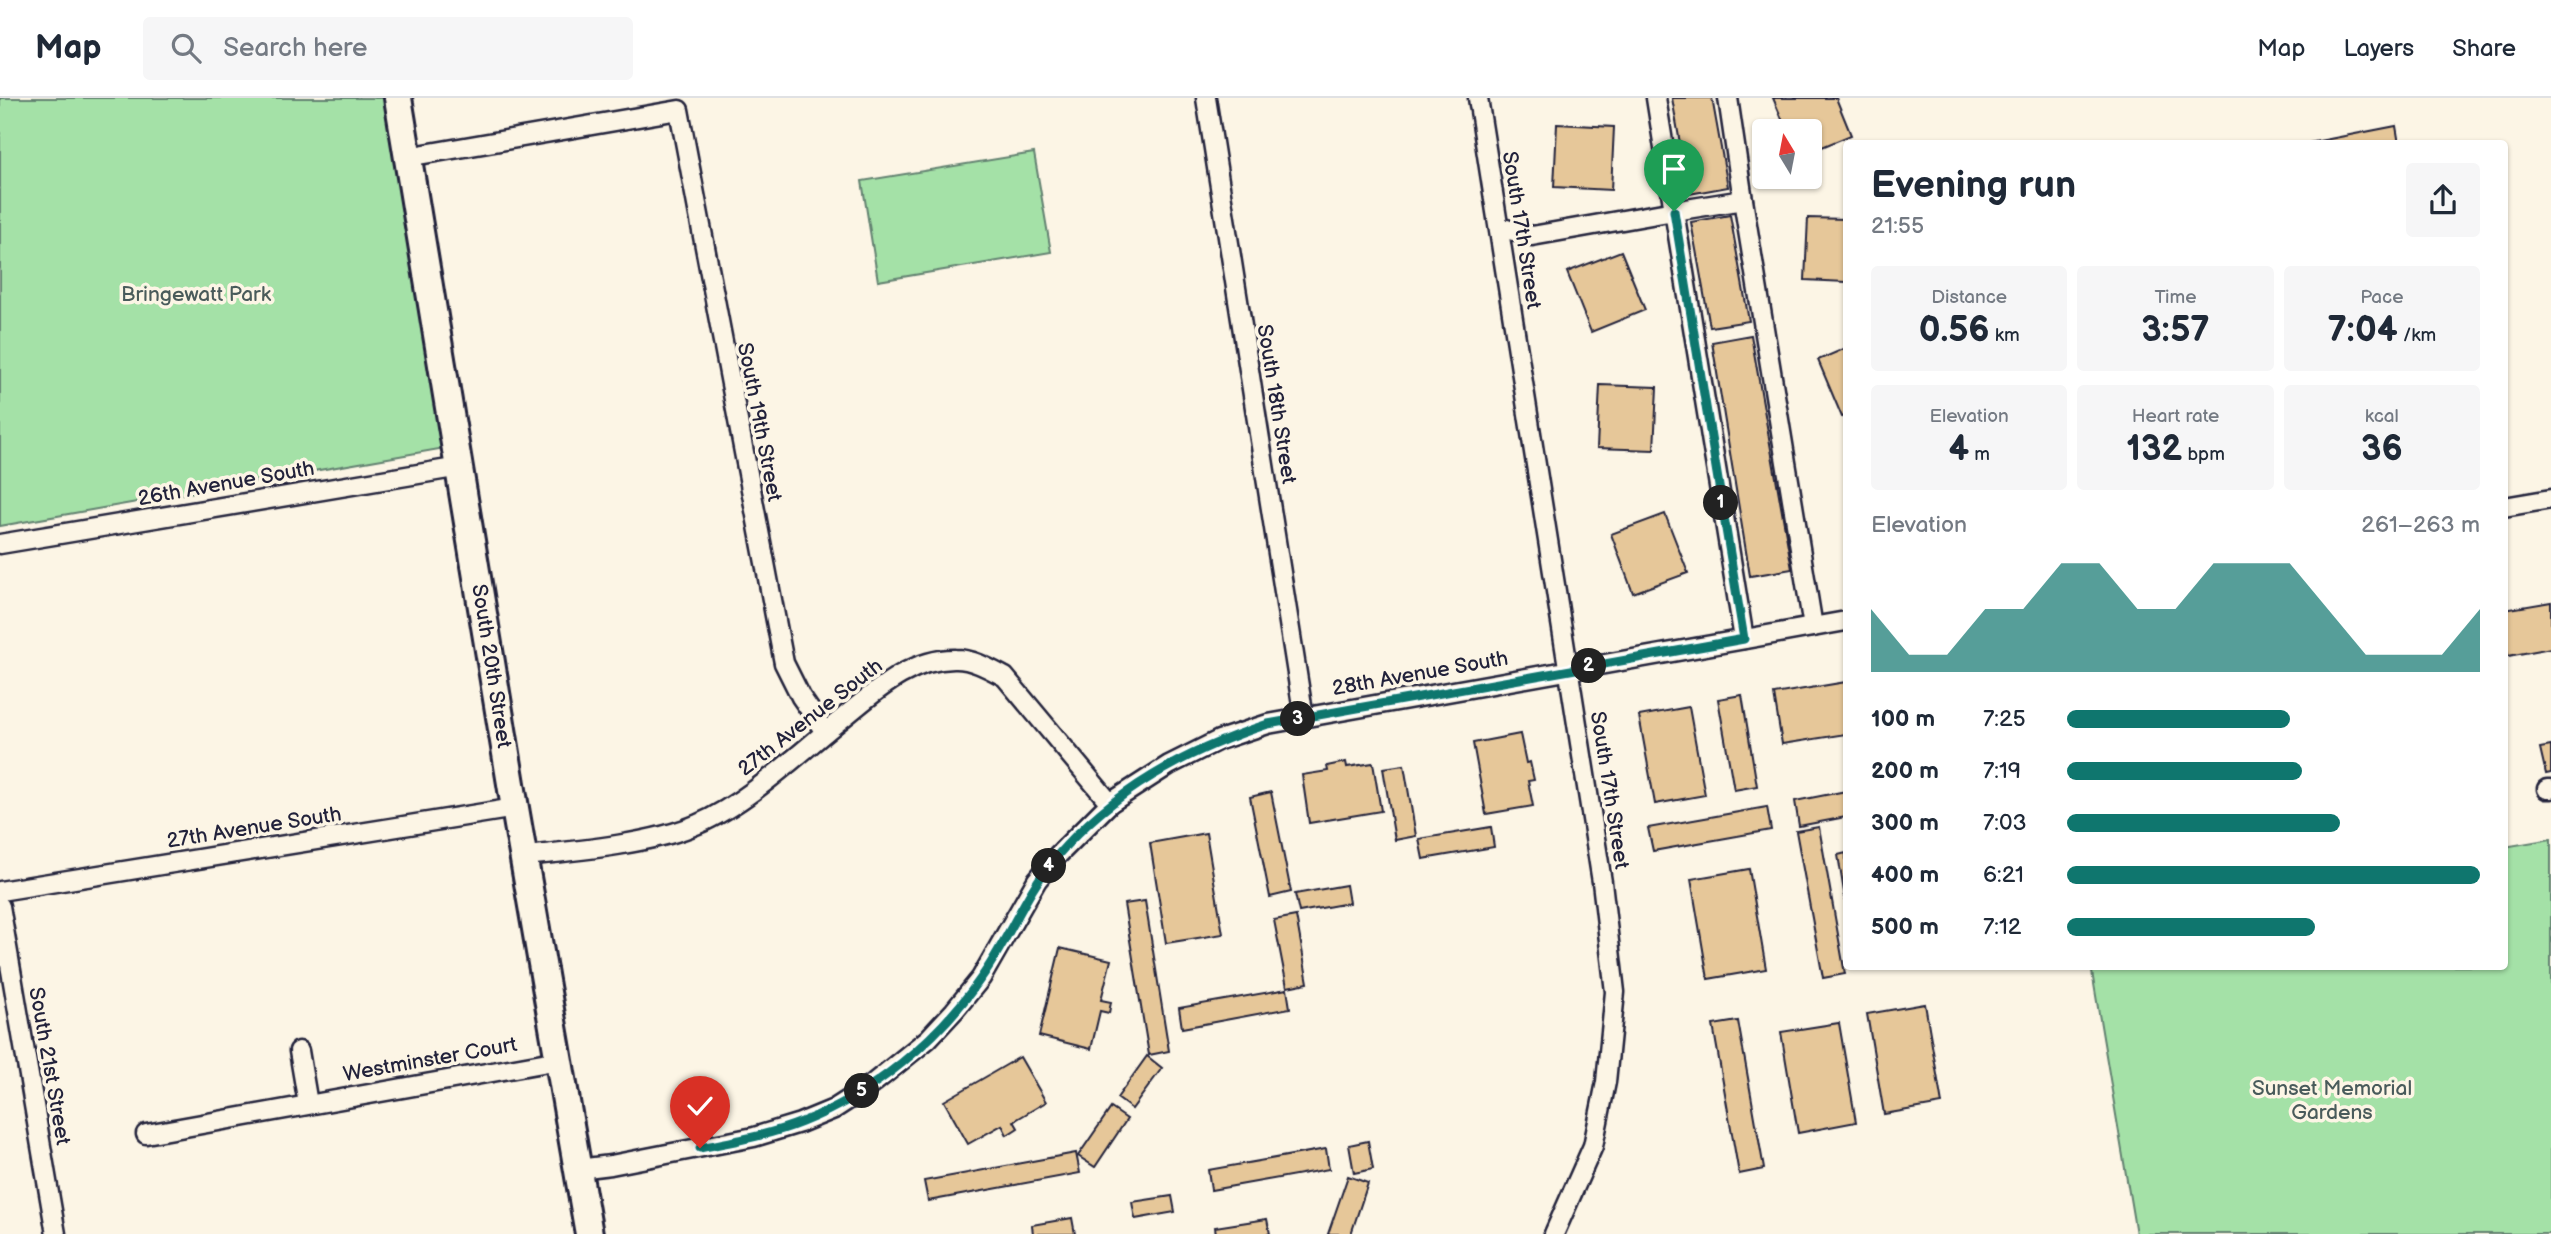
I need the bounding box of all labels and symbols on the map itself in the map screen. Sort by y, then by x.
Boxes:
north arrow [1752,119,1822,189]
pin [1644,139,1704,211]
street label: South 17th Street [1497,149,1546,311]
park label: Bringewatt Park [121,282,272,307]
street label: South 18th Street [1252,323,1302,486]
street label: South 19th Street [732,341,787,504]
street label: 26th Avenue South [136,456,316,511]
pin: 1 [1704,486,1738,520]
street label: South 20th Street [466,582,517,750]
street label: 28th Avenue South [1330,646,1510,701]
pin: 2 [1572,648,1606,684]
street label: 27th Avenue South [733,653,887,782]
pin: 3 [1280,702,1316,736]
street label: South 17th Street [1585,709,1634,871]
street label: 27th Avenue South [165,801,343,854]
pin: 4 [1032,848,1066,884]
street label: South 21st Street [23,985,76,1147]
street label: Westminster Court [341,1032,519,1087]
pin: 5 [844,1074,880,1108]
pin [670,1076,730,1148]
park label: Sunset Memorial Gardens [2252,1076,2412,1125]

